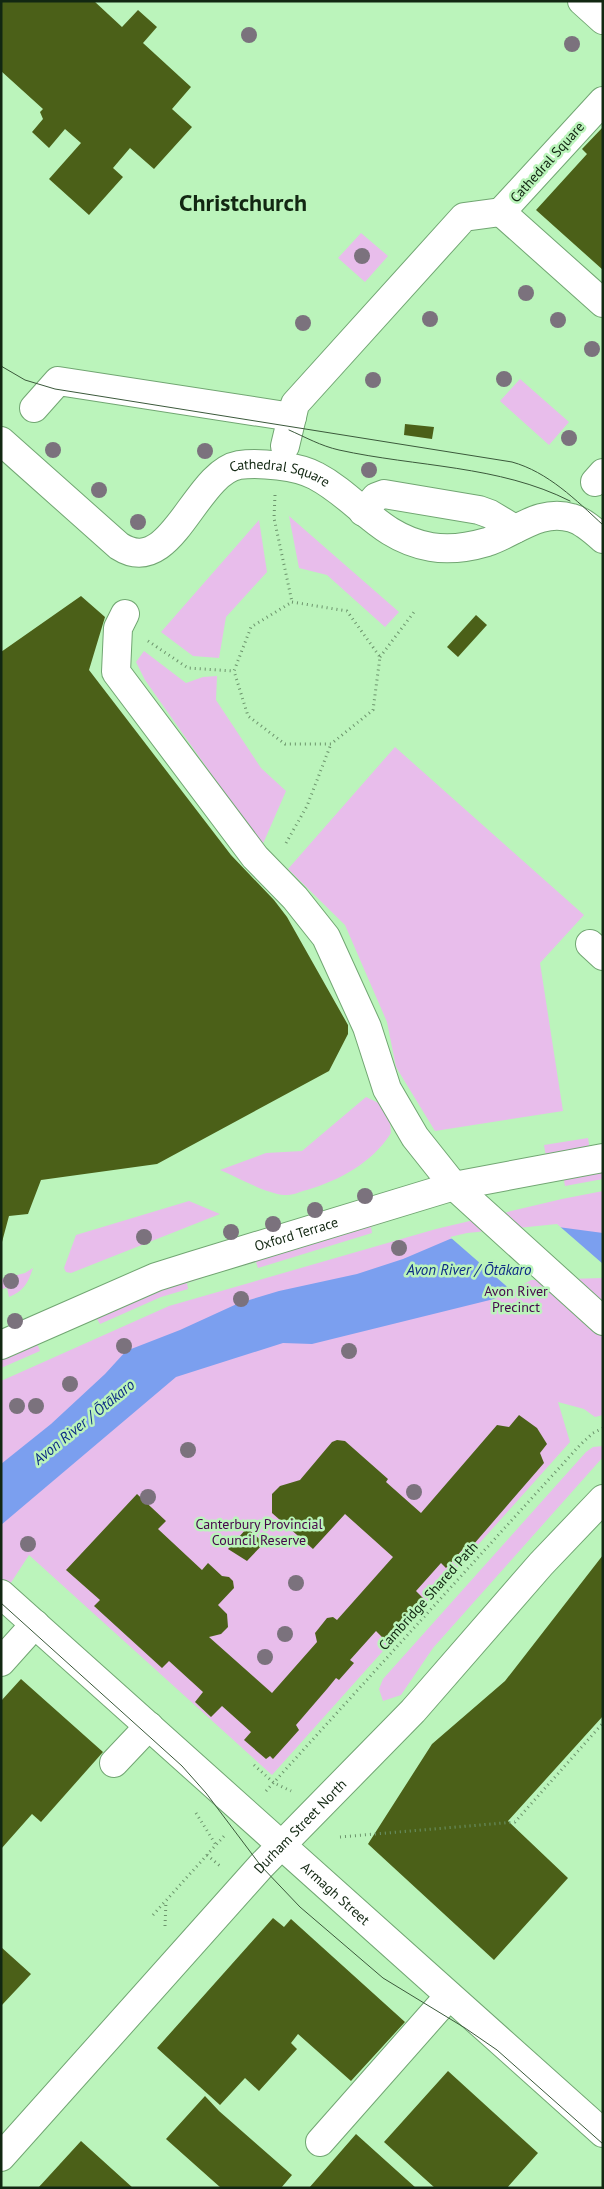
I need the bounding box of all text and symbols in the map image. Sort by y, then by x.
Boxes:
street label: Cathedral Square [506,118,588,206]
district label: Christchurch [179,187,307,218]
street label: Cathedral Square [227,455,333,491]
street label: Oxford Terrace [252,1213,340,1255]
water label: Avon River / Ōtākaro [406,1260,531,1279]
park label: Avon River Precinct [484,1282,548,1316]
water label: Avon River / Ōtākaro [28,1375,138,1469]
park label: Canterbury Provincial Council Reserve [195,1515,323,1549]
street label: Cambridge Shared Path [375,1538,481,1654]
street label: Durham Street North [250,1775,350,1877]
street label: Armagh Street [297,1858,374,1929]

